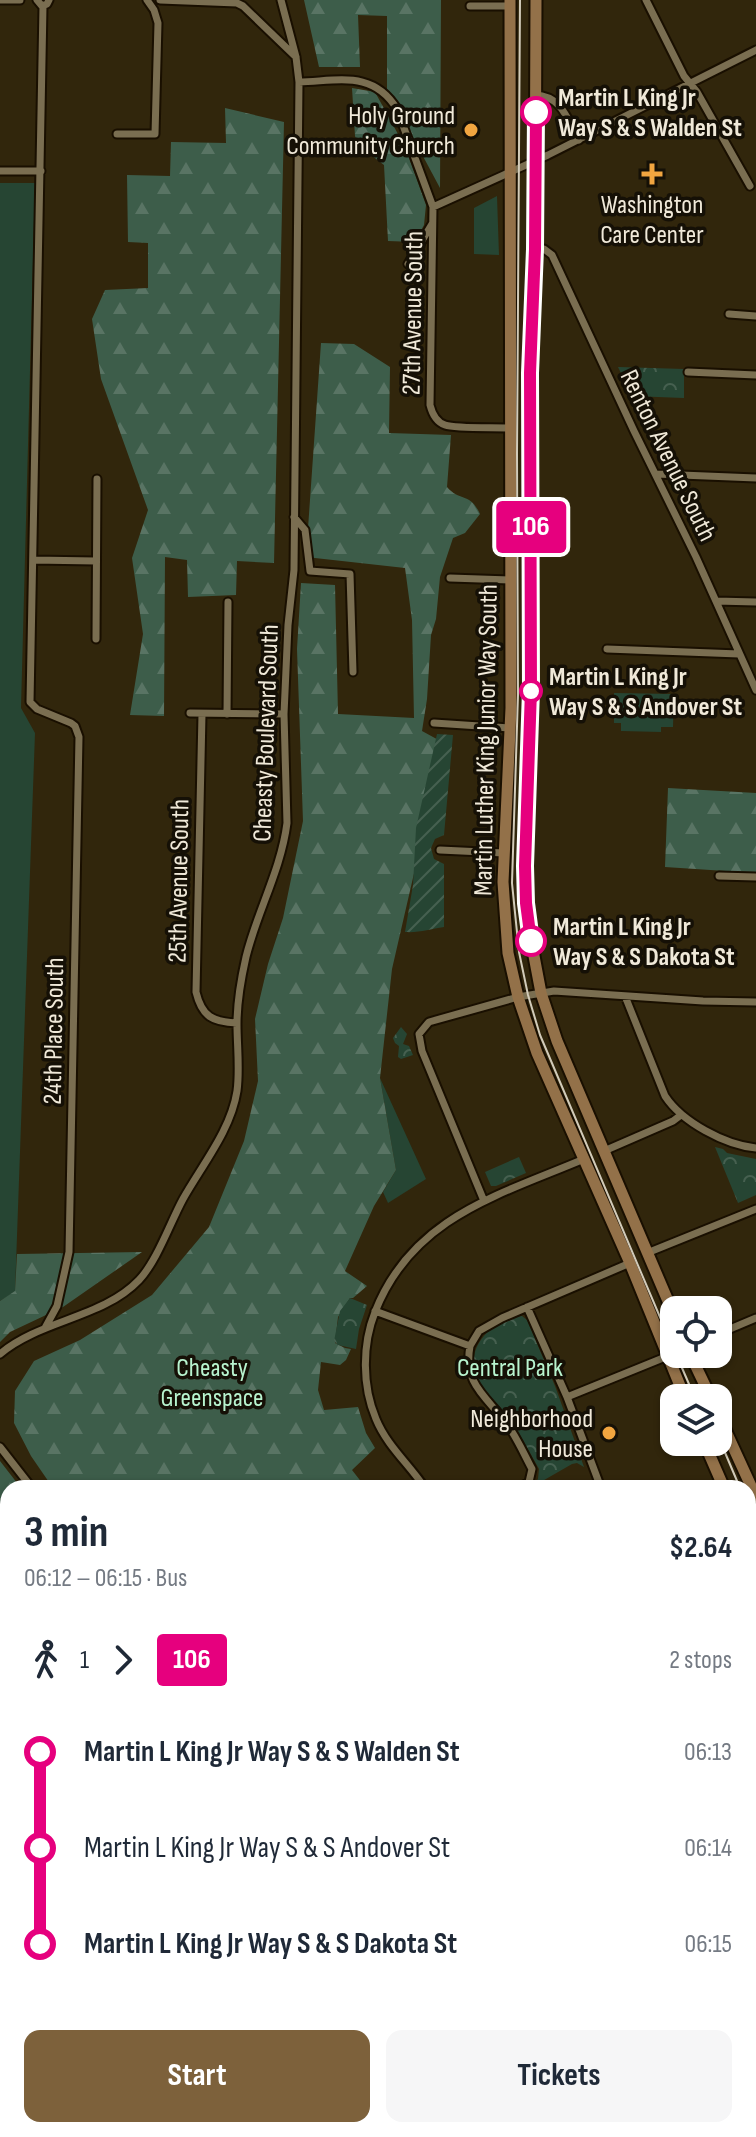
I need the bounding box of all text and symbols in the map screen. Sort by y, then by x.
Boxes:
place label: Martin L King Jr Way S & S Walden St [558,83,742,144]
marker: Martin L King Jr Way S & S Walden St [521,97,551,127]
place label: Holy Ground Community Church [286,101,455,162]
marker: Holy Ground Community Church [462,121,480,139]
marker: Washington Care Center [641,163,663,185]
place label: Washington Care Center [600,190,704,251]
street label: 27th Avenue South [397,231,430,395]
street label: Renton Avenue South [613,365,723,546]
line badge: 106 [485,501,577,553]
text: 106 [512,510,550,543]
street label: Martin Luther King Junior Way South [468,584,505,896]
street label: Cheasty Boulevard South [247,624,286,842]
place label: Martin L King Jr Way S & S Andover St [549,662,742,723]
marker: Martin L King Jr Way S & S Andover St [520,680,542,702]
street label: 25th Avenue South [163,799,196,963]
place label: Martin L King Jr Way S & S Dakota St [553,912,735,973]
marker: Martin L King Jr Way S & S Dakota St [516,926,546,956]
street label: 24th Place South [38,957,71,1105]
map controls [660,1296,732,1456]
button: locate [660,1296,732,1368]
park label: Cheasty Greenspace [161,1353,263,1414]
park label: Central Park [457,1353,563,1384]
button: layers [660,1384,732,1456]
place label: Neighborhood House [470,1404,593,1465]
marker: Neighborhood House [600,1424,618,1442]
text: 3 min [24,1506,108,1559]
text: $2.64 [669,1530,732,1566]
text: 06:12 – 06:15 · Bus [24,1563,187,1594]
icon: walk [24,1638,68,1682]
icon: forward [101,1638,145,1682]
text: 106 [173,1643,211,1676]
text: 1 [80,1645,89,1676]
text: 2 stops [669,1645,732,1676]
text: Martin L King Jr Way S & S Walden St [84,1734,460,1770]
text: 06:13 [684,1737,732,1768]
text: Martin L King Jr Way S & S Andover St [84,1830,450,1866]
text: 06:14 [684,1833,732,1864]
text: Martin L King Jr Way S & S Dakota St [84,1926,457,1962]
text: 06:15 [685,1929,732,1960]
button: Start [24,2030,370,2122]
button: Tickets [386,2030,732,2122]

